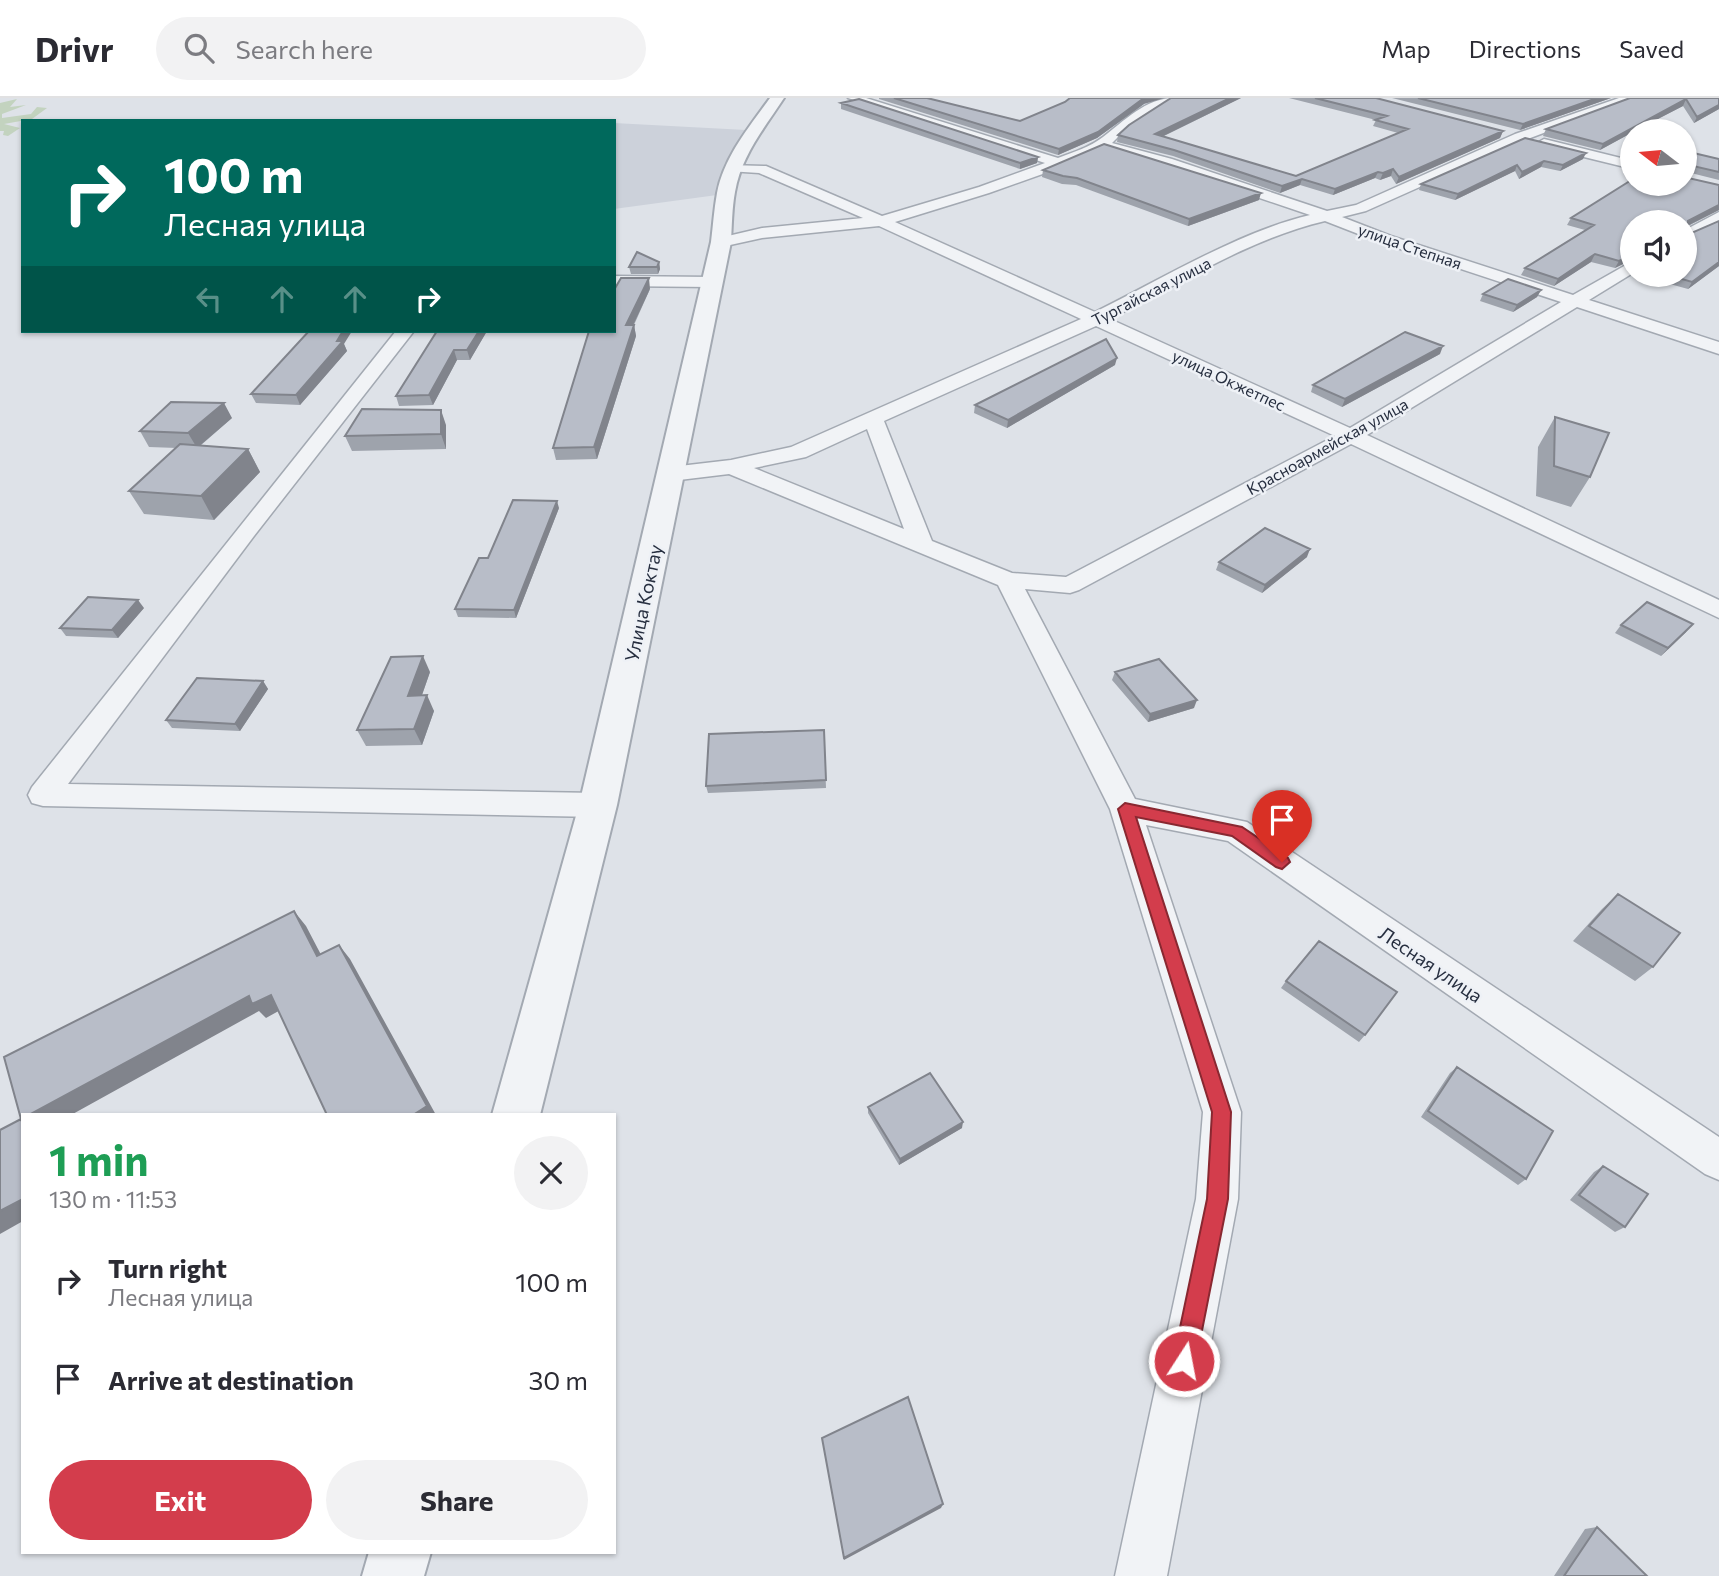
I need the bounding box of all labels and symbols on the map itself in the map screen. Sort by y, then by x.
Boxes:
north arrow [1620,119,1698,196]
street label: улица Степная [1356,219,1464,273]
street label: Тургайская улица [1088,253,1214,329]
street label: улица Окжетпес [1170,346,1288,414]
street label: Красноармейская улица [1243,394,1411,498]
street label: Улица Коктау [619,542,667,664]
pin [1252,790,1312,862]
street label: Лесная улица [1375,921,1487,1007]
position arrow [1147,1324,1221,1398]

